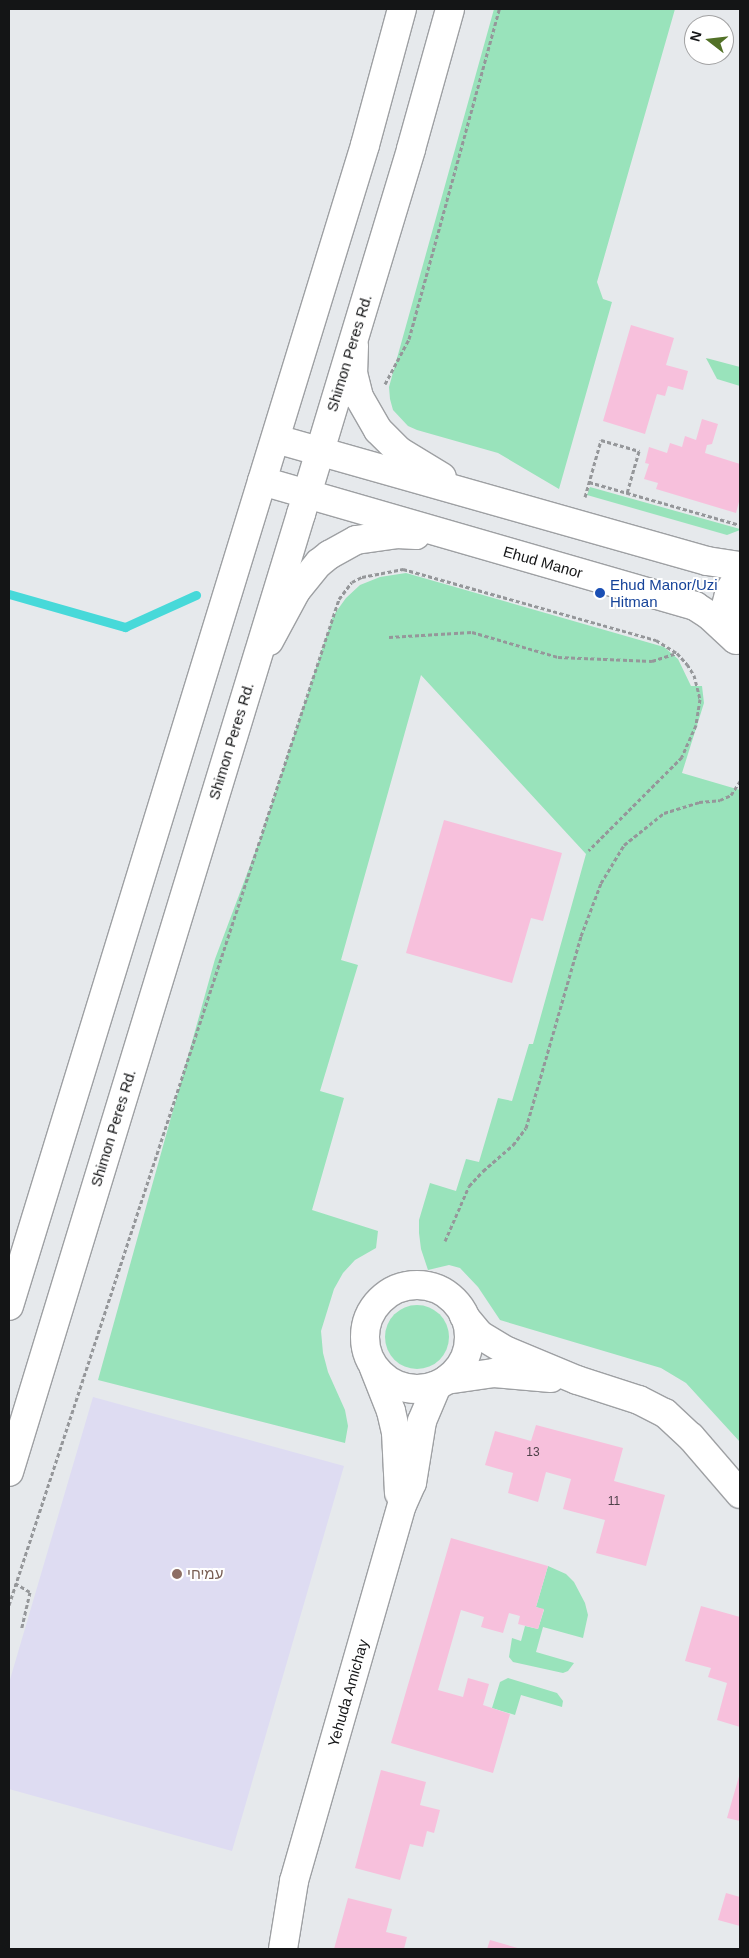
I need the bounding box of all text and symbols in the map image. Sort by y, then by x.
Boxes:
north arrow [684,15,734,65]
text: N [686,29,705,43]
street label: Shimon Peres Rd. [323,292,375,414]
street label: Ehud Manor [501,542,585,582]
place label: Ehud Manor/Uzi Hitman [610,575,718,610]
marker: Ehud Manor/Uzi Hitman [594,587,606,599]
street label: Shimon Peres Rd. [205,680,257,802]
street label: Shimon Peres Rd. [87,1067,139,1189]
house number: 13 [526,1446,540,1460]
house number: 11 [608,1495,620,1509]
place label: עמיחי [187,1565,223,1583]
marker: עמיחי [171,1568,183,1580]
street label: Yehuda Amichay [324,1637,372,1749]

